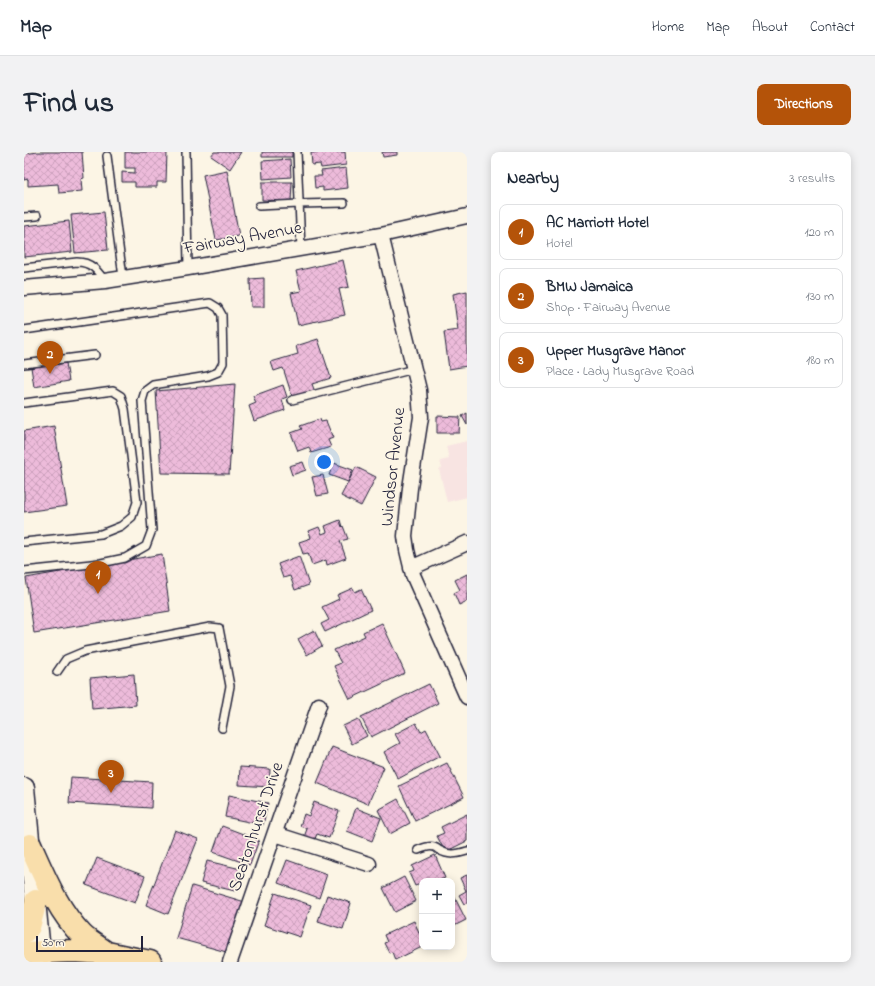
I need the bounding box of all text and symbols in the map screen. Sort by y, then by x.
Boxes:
text: Map [20,14,52,41]
text: Home [652,17,684,38]
text: Map [706,17,730,38]
text: About [752,17,788,38]
text: Contact [810,17,855,38]
text: Find us [24,84,114,125]
button: Directions [757,84,851,125]
text: Nearby [507,166,559,191]
text: 3 results [789,169,835,188]
text: AC Marriott Hotel [546,212,649,234]
street label: Fairway Avenue [181,216,305,262]
text: 1 [519,223,523,242]
text: 120 m [804,223,834,242]
text: Hotel [546,234,573,253]
text: BMW Jamaica [546,276,633,298]
text: 2 [518,287,524,306]
text: 130 m [806,287,834,306]
text: Shop · Fairway Avenue [546,298,670,317]
text: Upper Musgrave Manor [546,340,685,362]
pin: 2 [37,341,63,374]
text: 3 [518,351,524,370]
text: 180 m [806,351,834,370]
text: Place · Lady Musgrave Road [546,362,694,381]
street label: Windsor Avenue [375,405,413,528]
your location [314,452,334,472]
pin: 1 [85,561,111,594]
street label: Seatonhurst Drive [223,758,292,895]
pin: 3 [98,760,124,793]
map controls [419,878,455,950]
button: + [419,878,455,914]
button: − [419,914,455,950]
scale bar [36,934,143,953]
text: 50 m [42,935,64,951]

